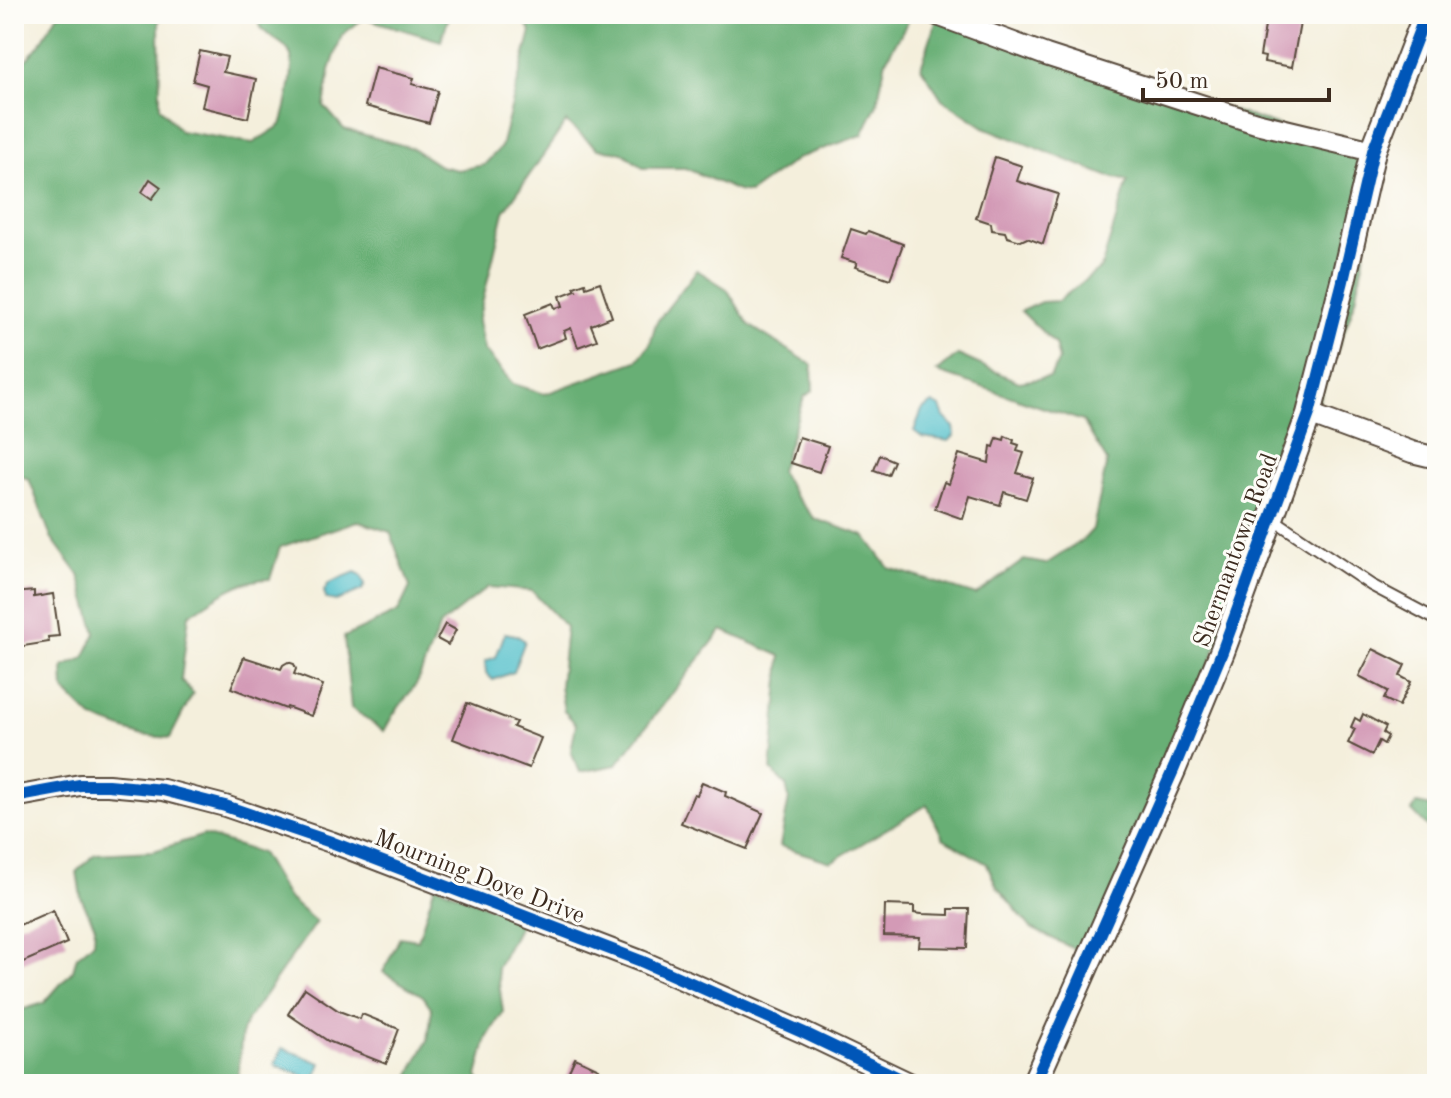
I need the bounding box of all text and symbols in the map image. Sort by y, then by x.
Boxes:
scale bar [1143,52,1329,102]
text: 50 m [1155,70,1209,94]
street label: Shermantown Road [1191,451,1283,651]
street label: Mourning Dove Drive [371,827,588,929]

